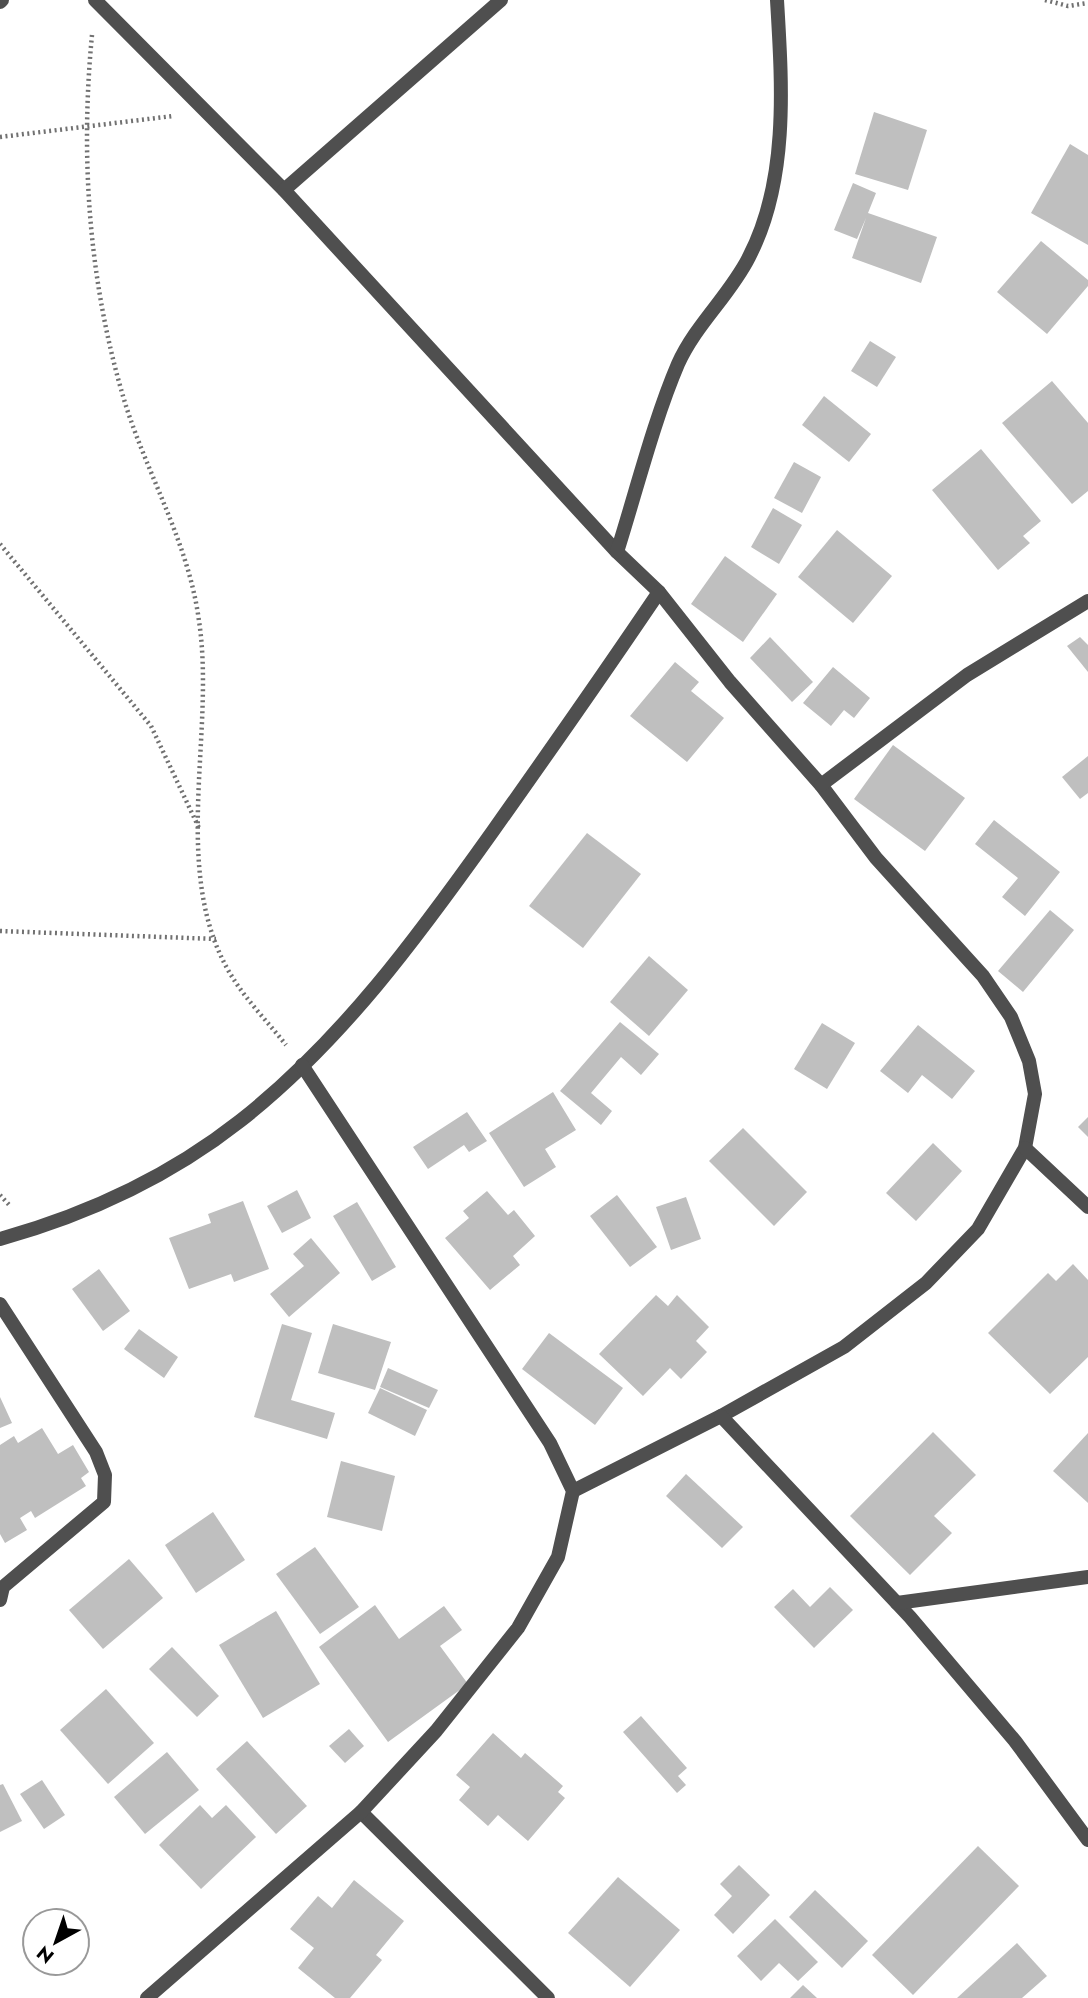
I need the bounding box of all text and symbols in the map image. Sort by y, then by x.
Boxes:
north arrow [21,1907,91,1977]
text: N [31,1939,60,1970]

